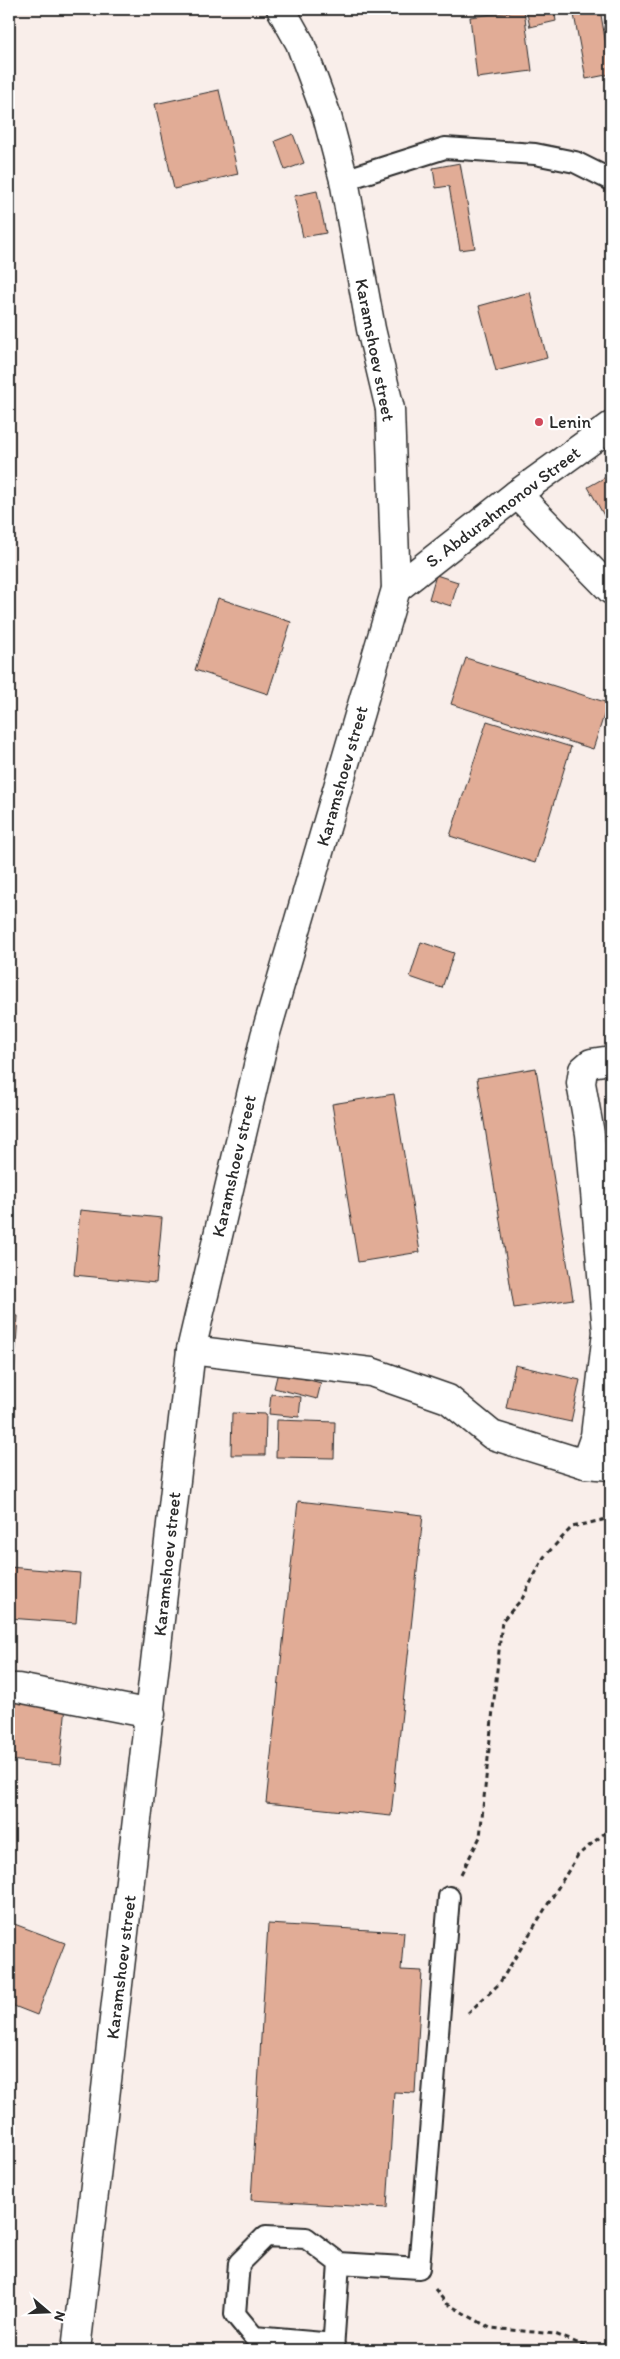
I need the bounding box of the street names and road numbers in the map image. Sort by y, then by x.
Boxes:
street label: Karamshoev street [350,277,400,423]
street label: S. Abdurahmonov Street [421,441,585,572]
street label: Karamshoev street [311,703,373,849]
street label: Karamshoev street [207,1093,261,1239]
street label: Karamshoev street [148,1491,186,1637]
street label: Karamshoev street [101,1894,141,2040]

